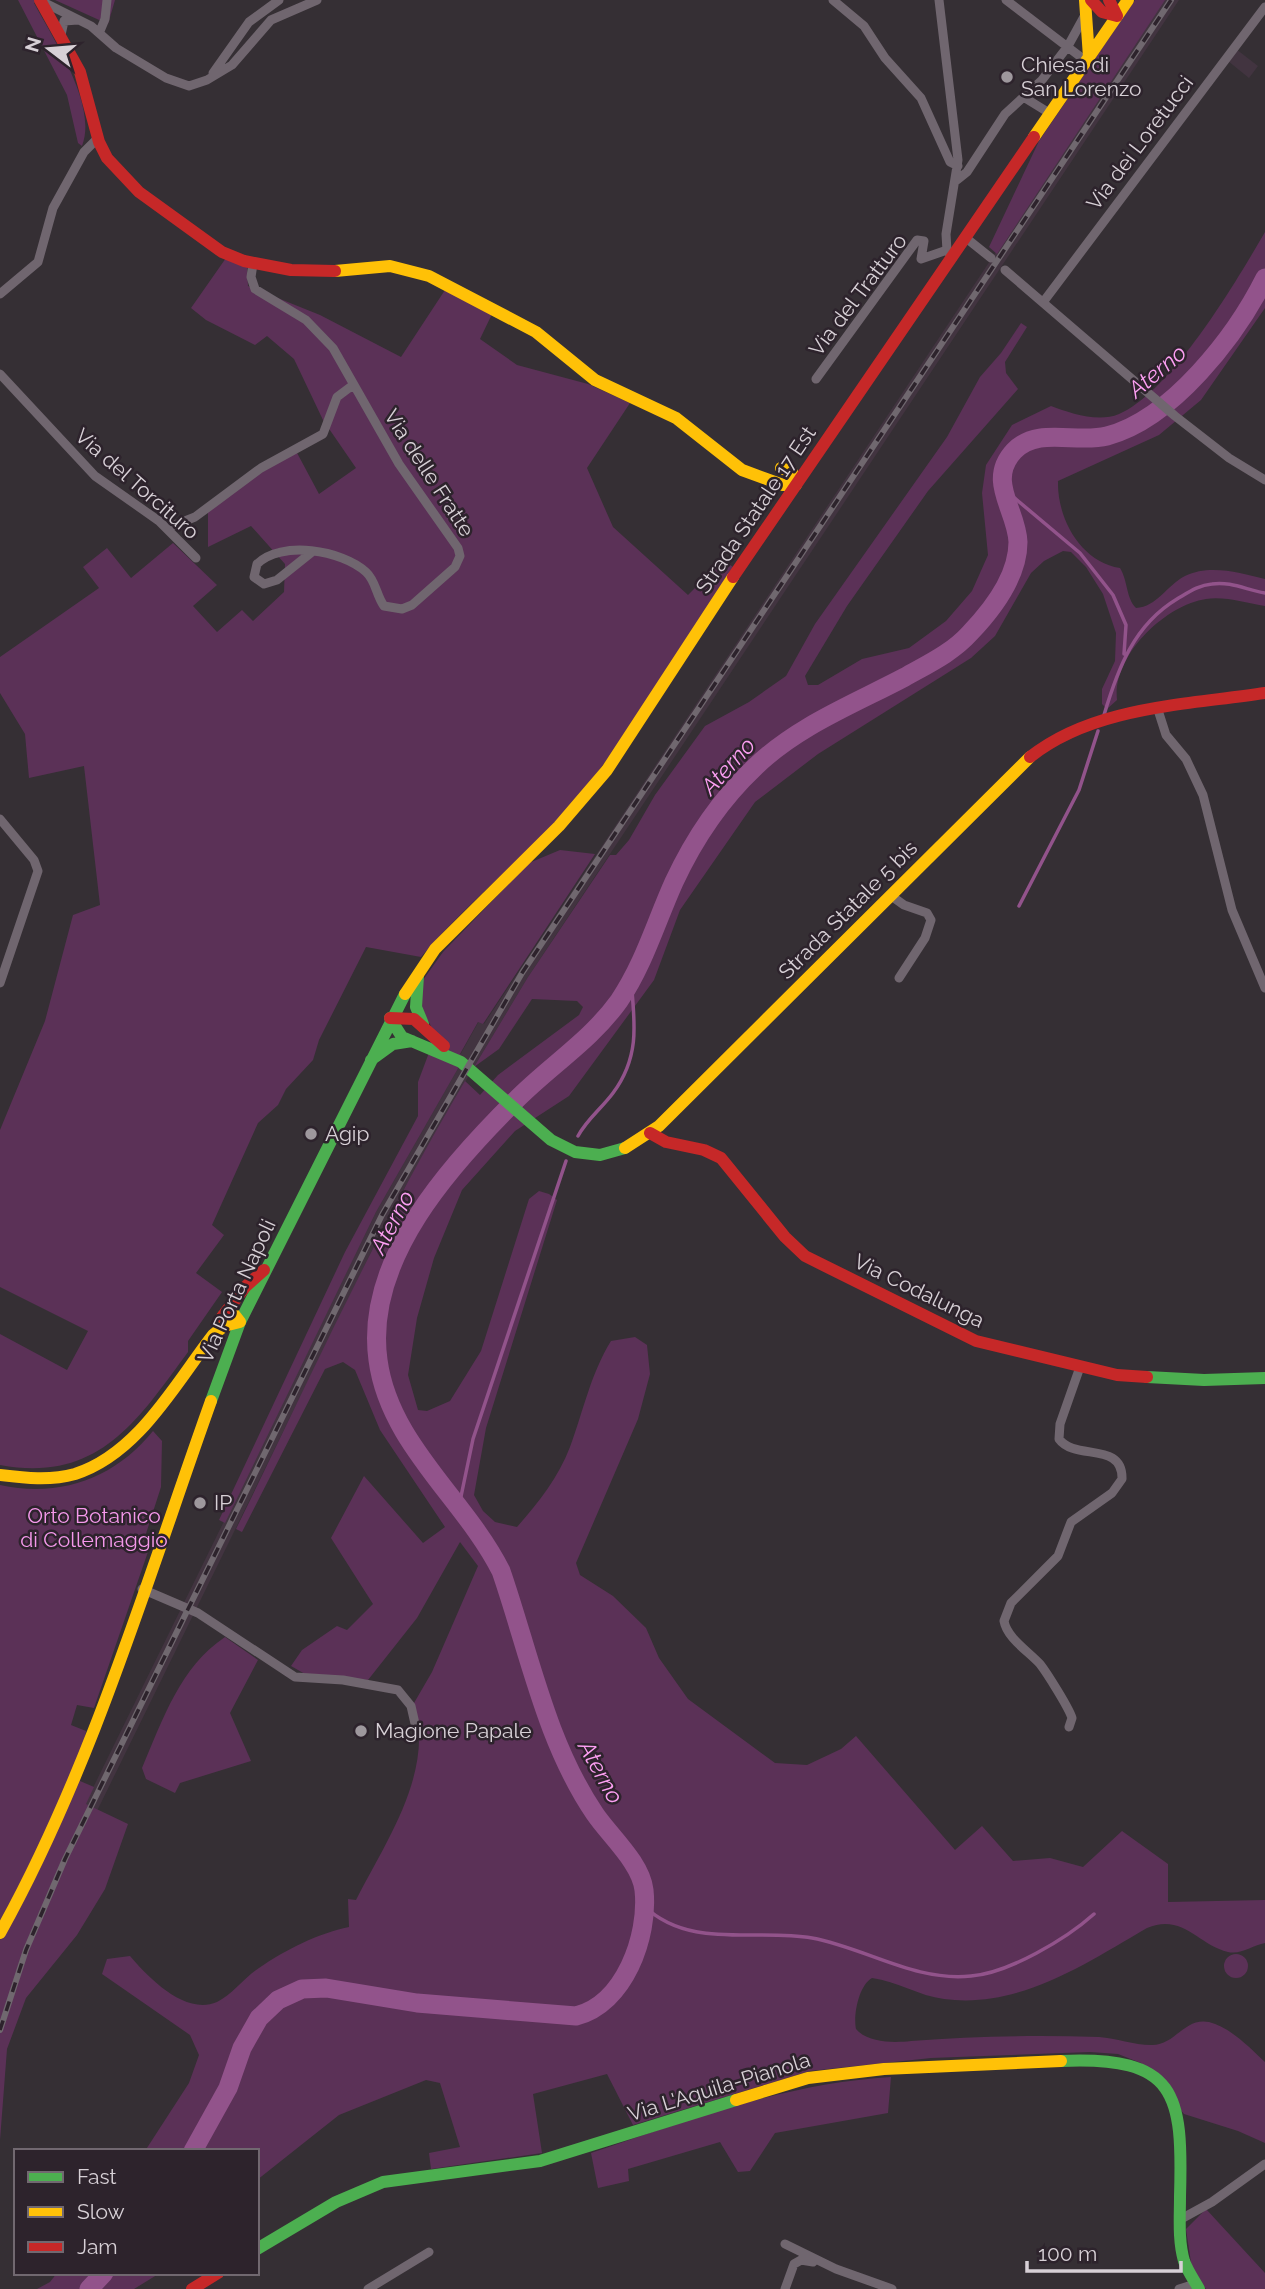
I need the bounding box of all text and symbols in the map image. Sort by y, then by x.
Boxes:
north arrow [14,14,84,84]
text: N [20,34,45,54]
place label: Chiesa di San Lorenzo [1021,52,1142,101]
marker: Chiesa di San Lorenzo [999,69,1015,85]
street label: Via dei Loretucci [1081,71,1198,215]
street label: Via del Tratturo [804,229,912,361]
water label: Aterno [1120,338,1191,404]
street label: Via delle Fratte [379,404,480,541]
street label: Strada Statale 17 Est [690,421,821,598]
street label: Via del Torcituro [70,423,204,544]
water label: Aterno [694,731,760,801]
street label: Strada Statale 5 bis [773,835,922,984]
place label: Agip [325,1121,369,1146]
marker: Agip [303,1126,319,1142]
water label: Aterno [363,1185,419,1260]
street label: Via Porta Napoli [192,1215,281,1367]
street label: Via Codalunga [850,1248,988,1333]
place label: IP [214,1490,232,1515]
marker: IP [192,1495,208,1511]
park label: Orto Botanico di Collemaggio [20,1503,168,1552]
place label: Magione Papale [375,1718,532,1743]
marker: Magione Papale [353,1723,369,1739]
water label: Aterno [572,1734,630,1808]
street label: Via L'Aquila-Pianola [625,2047,813,2126]
legend [14,2149,259,2275]
text: Fast [77,2164,117,2189]
text: Slow [77,2199,125,2224]
scale bar [1027,2230,1181,2274]
text: Jam [77,2234,118,2259]
text: 100 m [1038,2241,1097,2266]

